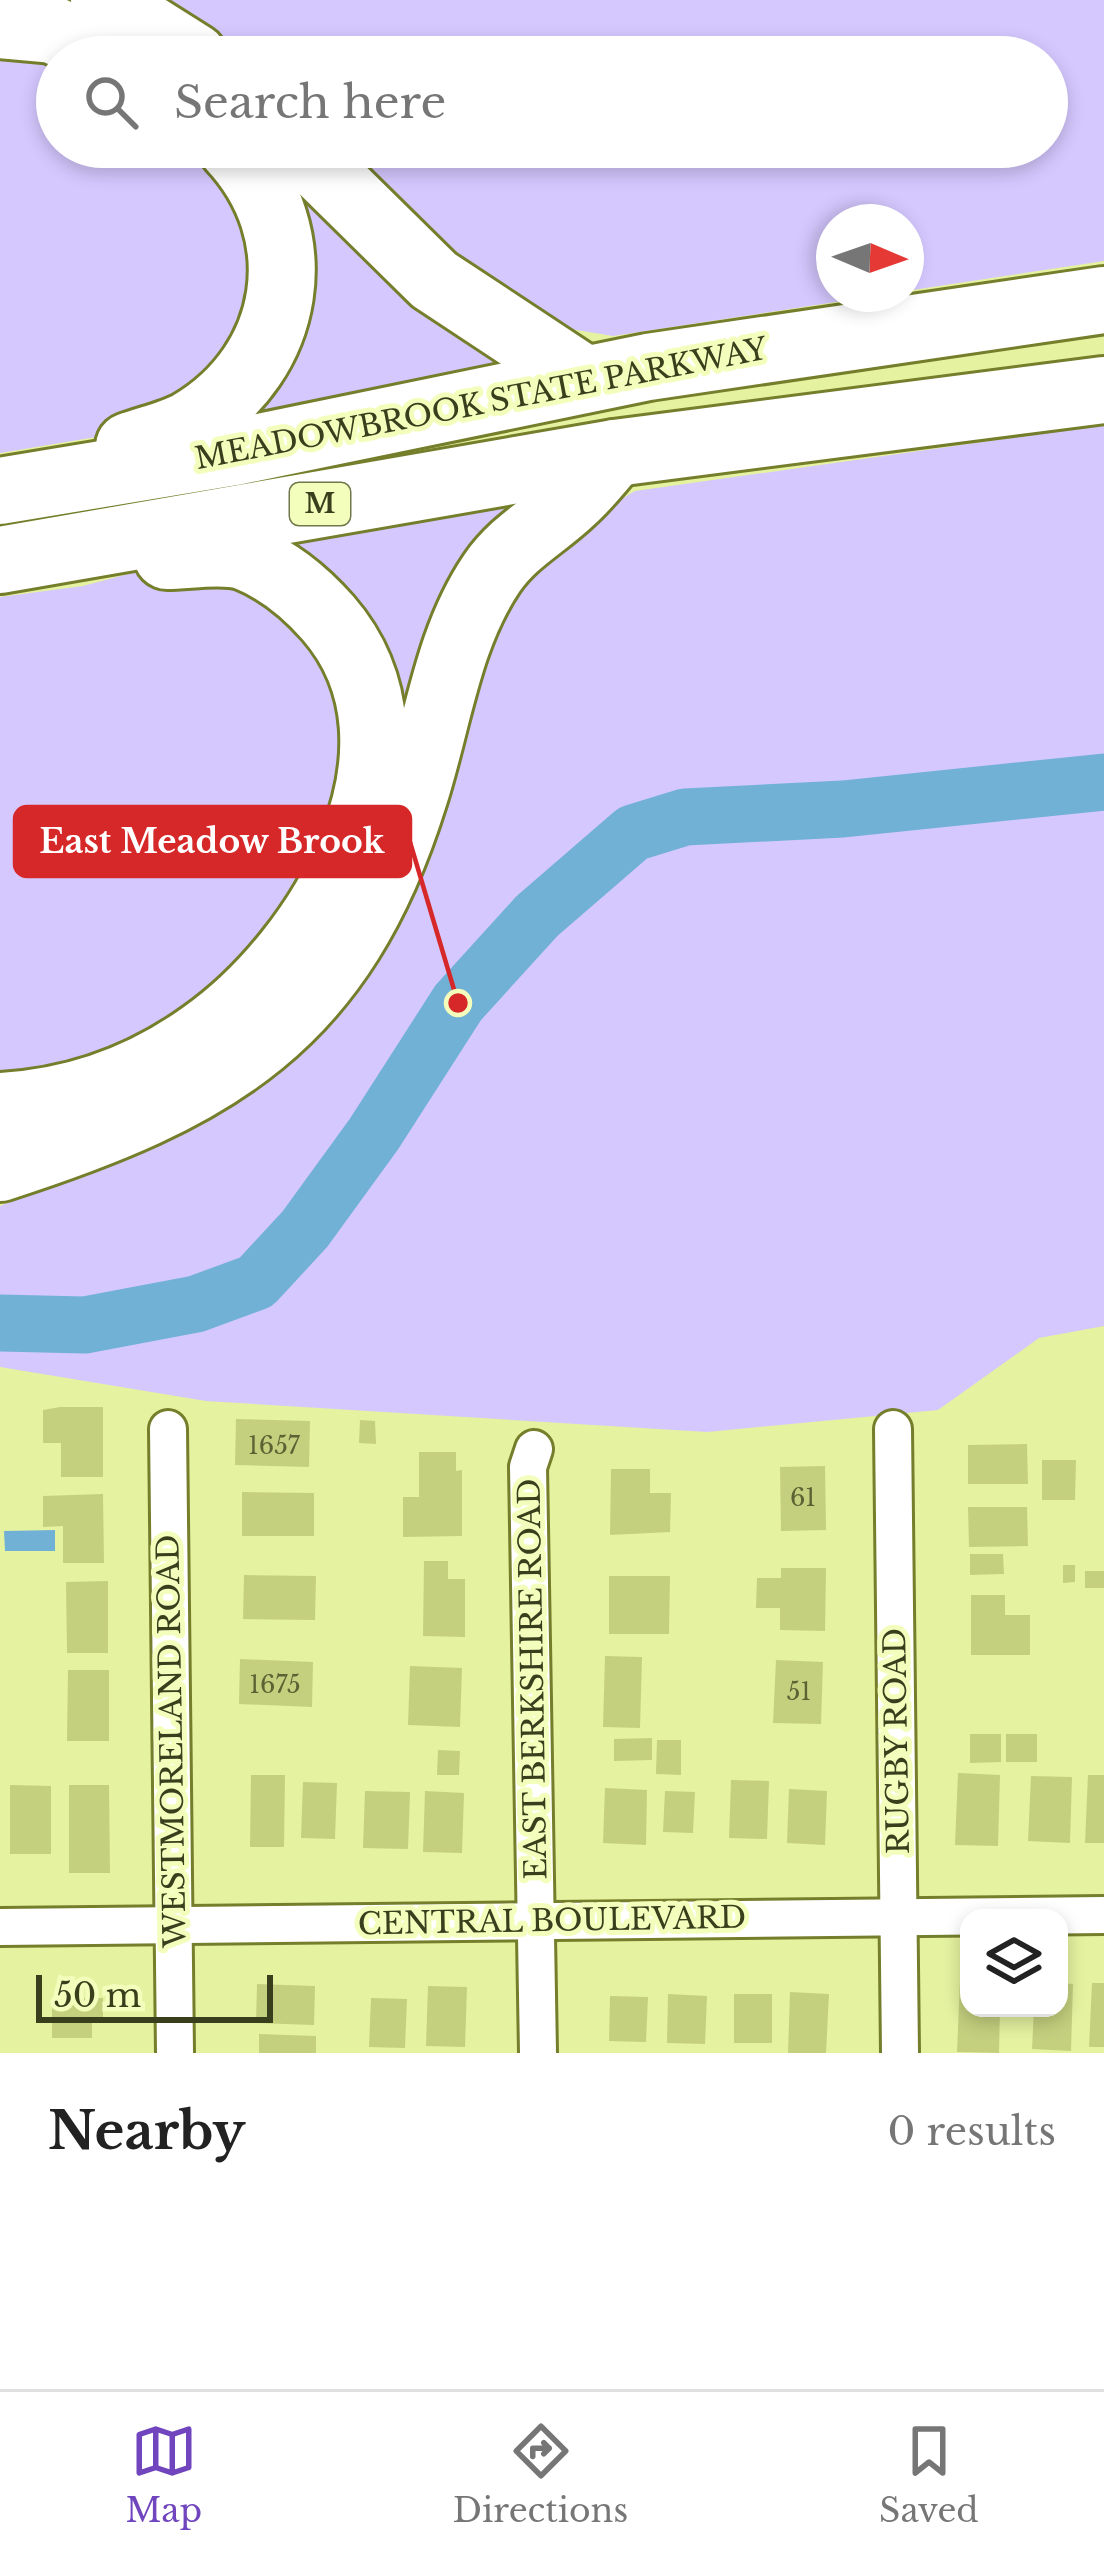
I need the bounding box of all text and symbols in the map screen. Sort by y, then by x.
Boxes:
search box [36,36,1068,168]
icon: search [78,69,144,135]
text: Search here [174,74,446,130]
north arrow [816,204,924,312]
street label: MEADOWBROOK STATE PARKWAY [192,330,771,477]
road number: M [290,483,350,525]
callout: East Meadow Brook [15,807,410,876]
text: East Meadow Brook [39,821,386,862]
house number: 1657 [248,1431,301,1460]
street label: EAST BERKSHIRE ROAD [511,1478,554,1880]
house number: 61 [790,1483,816,1512]
street label: WESTMORELAND ROAD [149,1534,194,1949]
street label: RUGBY ROAD [876,1628,917,1854]
house number: 1675 [249,1670,301,1699]
house number: 51 [787,1677,811,1706]
street label: CENTRAL BOULEVARD [358,1899,746,1942]
map controls [960,1909,1068,2017]
button: layers [960,1909,1068,2017]
scale bar [36,1969,273,2022]
text: 50 m [54,1975,141,2016]
text: Nearby [48,2100,245,2163]
text: 0 results [887,2107,1056,2156]
tab: Map [125,2418,202,2531]
tab: Directions [453,2418,628,2531]
tab: Saved [879,2418,979,2531]

